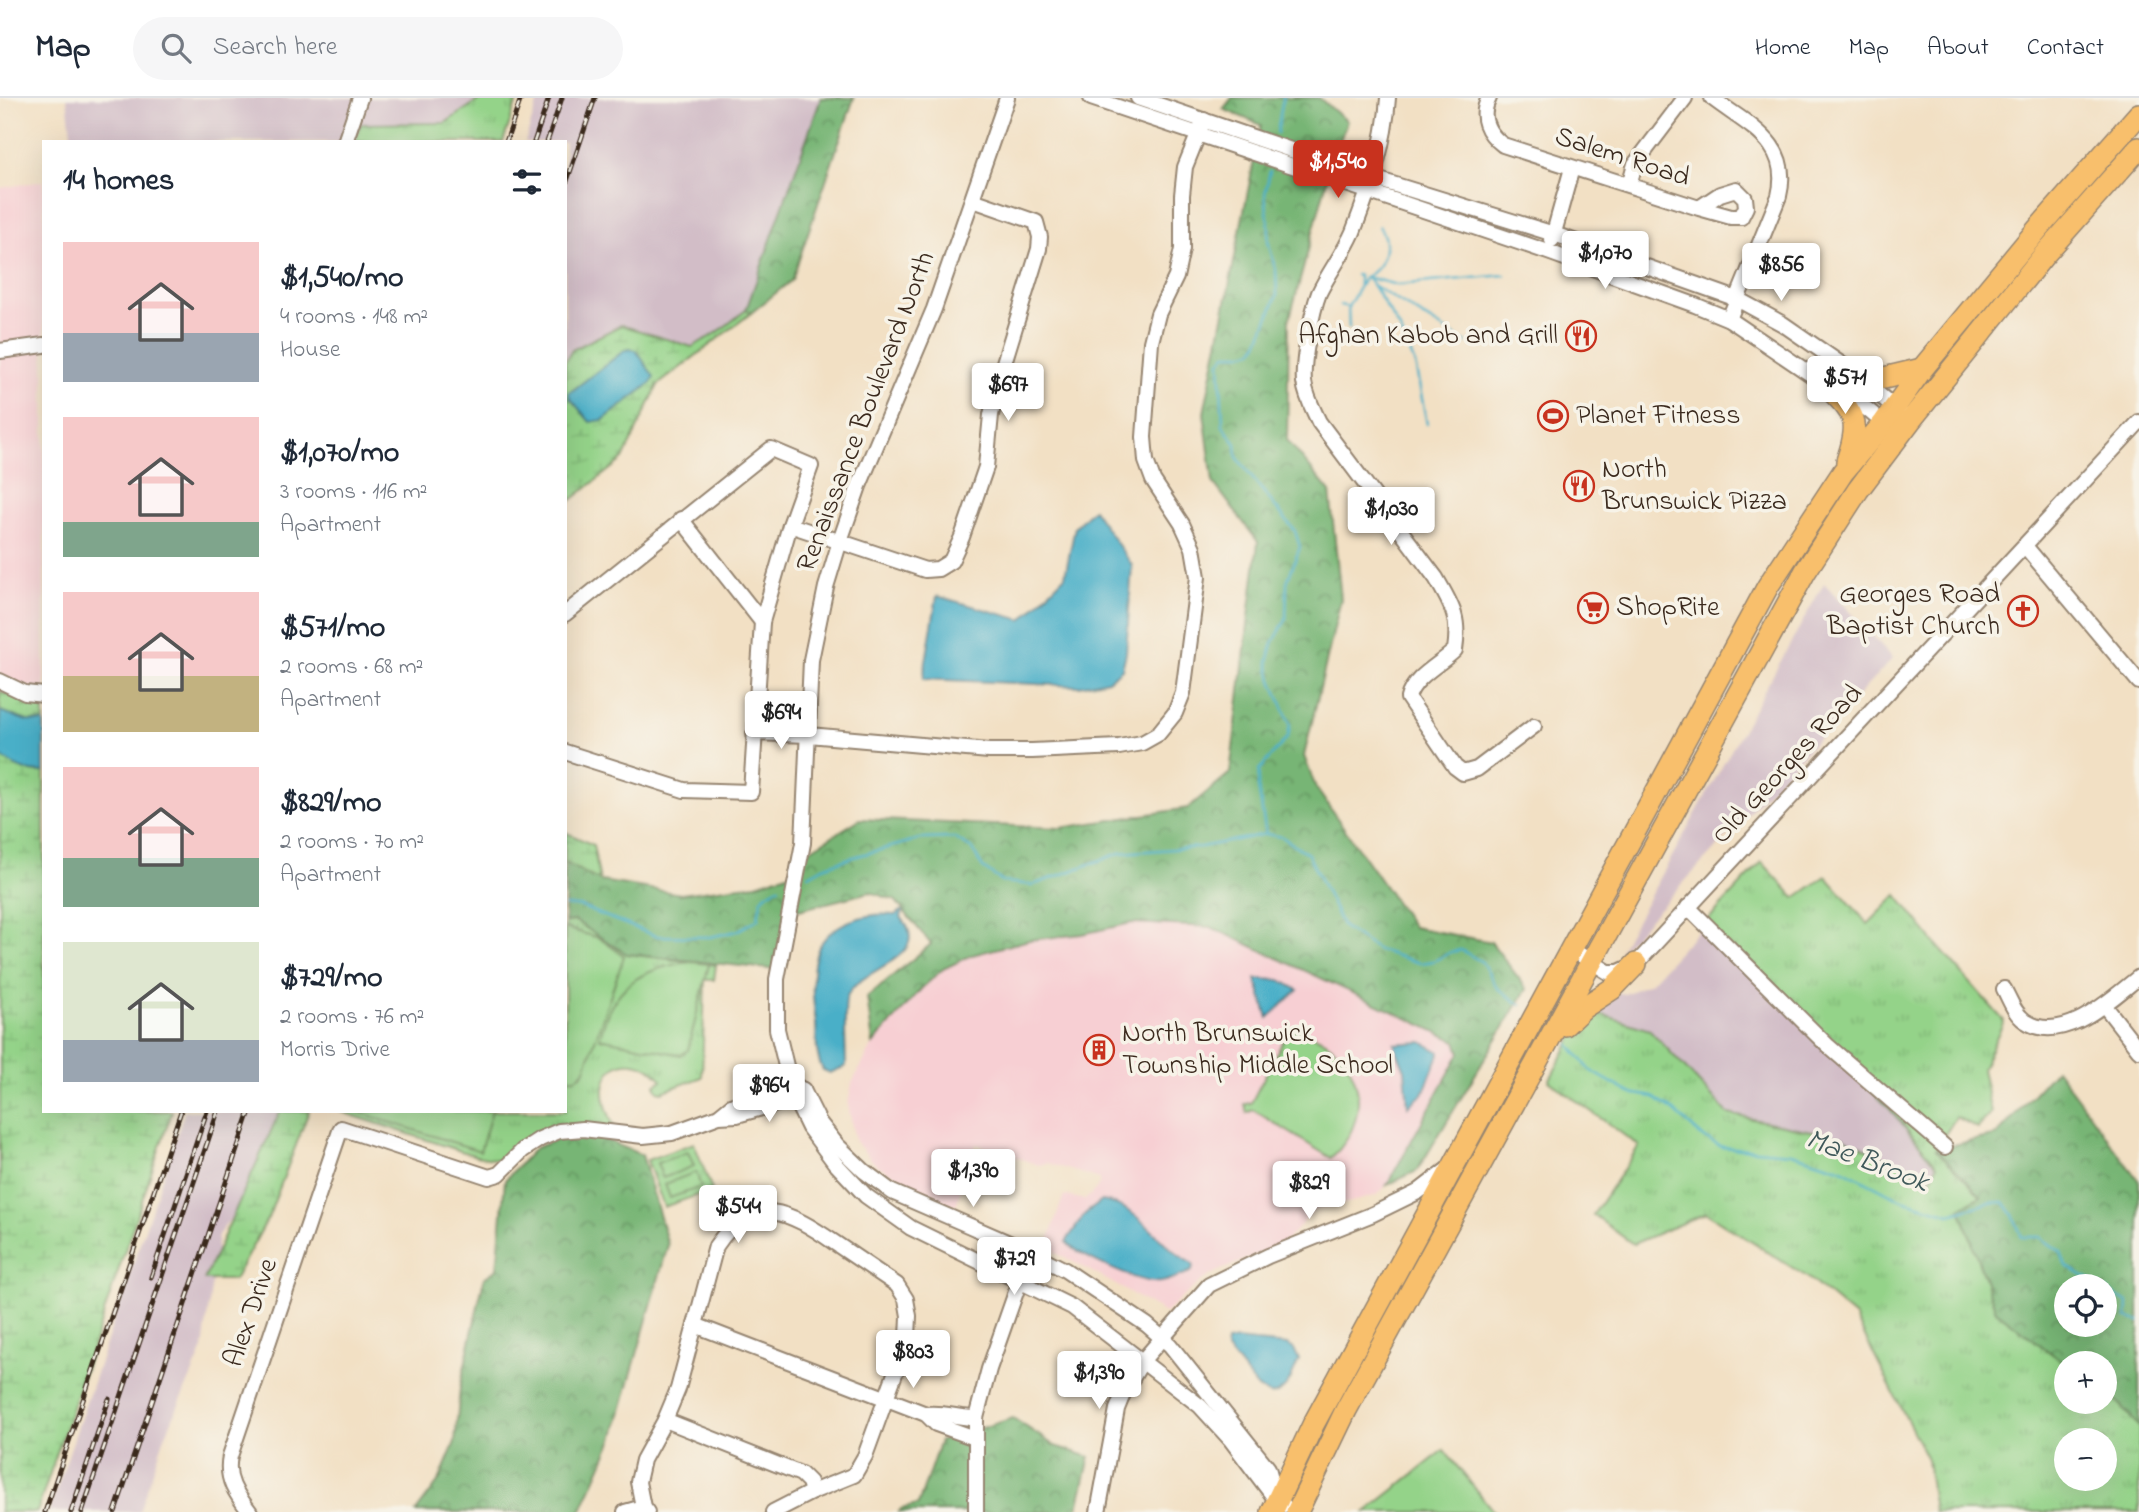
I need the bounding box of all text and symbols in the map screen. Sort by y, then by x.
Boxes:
search box [133,17,623,80]
text: Map [35,24,91,72]
icon: search [157,29,195,67]
text: Search here [213,29,337,67]
text: Home [1755,31,1811,66]
text: Map [1849,31,1889,66]
text: About [1927,31,1989,66]
text: Contact [2027,31,2104,66]
street label: Salem Road [1549,117,1695,199]
pin: $1,540 [1281,140,1395,200]
text: $1,540 [1309,146,1367,179]
text: 14 homes [63,160,174,204]
icon: filters [508,163,546,201]
pin: $1,070 [1548,232,1662,291]
text: $1,070 [1578,237,1632,270]
pin: $856 [1740,244,1822,303]
street label: Renaissance Boulevard North [787,246,947,578]
text: $856 [1758,249,1804,282]
text: $1,540/mo [280,257,404,301]
icon: home [119,270,203,354]
text: 4 rooms · 148 m² [280,301,428,334]
place label: Afghan Kabob and Grill [1298,316,1558,357]
restaurant icon: Afghan Kabob and Grill [1564,319,1598,353]
text: House [280,334,340,367]
pin: $571 [1804,356,1886,416]
text: $571 [1823,362,1867,395]
pin: $697 [967,364,1049,423]
text: $697 [988,369,1028,402]
place label: Planet Fitness [1576,396,1741,437]
sports icon: Planet Fitness [1536,399,1570,433]
text: $1,070/mo [280,432,399,476]
icon: home [119,445,203,529]
place label: North Brunswick Pizza [1601,450,1787,523]
restaurant icon: North Brunswick Pizza [1562,469,1596,503]
text: 3 rooms · 116 m² [280,476,427,509]
pin: $1,030 [1334,488,1448,547]
text: $1,030 [1364,493,1418,526]
text: Apartment [280,509,381,542]
place label: Georges Road Baptist Church [1826,575,2000,648]
place label: ShopRite [1616,588,1720,629]
supermarket icon: ShopRite [1576,591,1610,625]
church icon: Georges Road Baptist Church [2006,594,2040,628]
text: $571/mo [280,607,385,651]
icon: home [119,620,203,704]
text: 2 rooms · 68 m² [280,651,423,684]
street label: Old Georges Road [1703,675,1874,854]
text: Apartment [280,684,381,717]
pin: $694 [740,692,822,751]
text: $694 [761,697,801,730]
text: $829/mo [280,782,382,826]
icon: home [119,795,203,879]
text: 2 rooms · 70 m² [280,826,424,859]
text: Apartment [280,859,381,892]
text: $729/mo [280,957,383,1001]
icon: home [119,970,203,1054]
text: 2 rooms · 76 m² [280,1001,424,1034]
place label: North Brunswick Township Middle School [1122,1014,1393,1087]
building icon: North Brunswick Township Middle School [1082,1033,1116,1067]
text: Morris Drive [280,1034,390,1067]
pin: $964 [728,1065,810,1124]
text: $964 [749,1070,789,1103]
water label: Mae Brook [1799,1118,1936,1206]
pin: $1,390 [916,1150,1030,1209]
text: $1,390 [947,1155,999,1188]
pin: $829 [1268,1162,1350,1221]
text: $829 [1289,1167,1329,1200]
pin: $544 [697,1186,779,1245]
text: $544 [715,1191,761,1224]
pin: $729 [973,1238,1055,1297]
text: $729 [993,1243,1035,1276]
street label: Alex Drive [214,1253,290,1373]
map controls [2054,1274,2117,1491]
button: locate [2054,1274,2117,1337]
pin: $803 [872,1330,954,1390]
text: $803 [892,1336,934,1369]
button: + [2054,1351,2117,1414]
pin: $1,390 [1042,1352,1156,1411]
text: $1,390 [1073,1357,1125,1390]
button: − [2054,1428,2117,1491]

